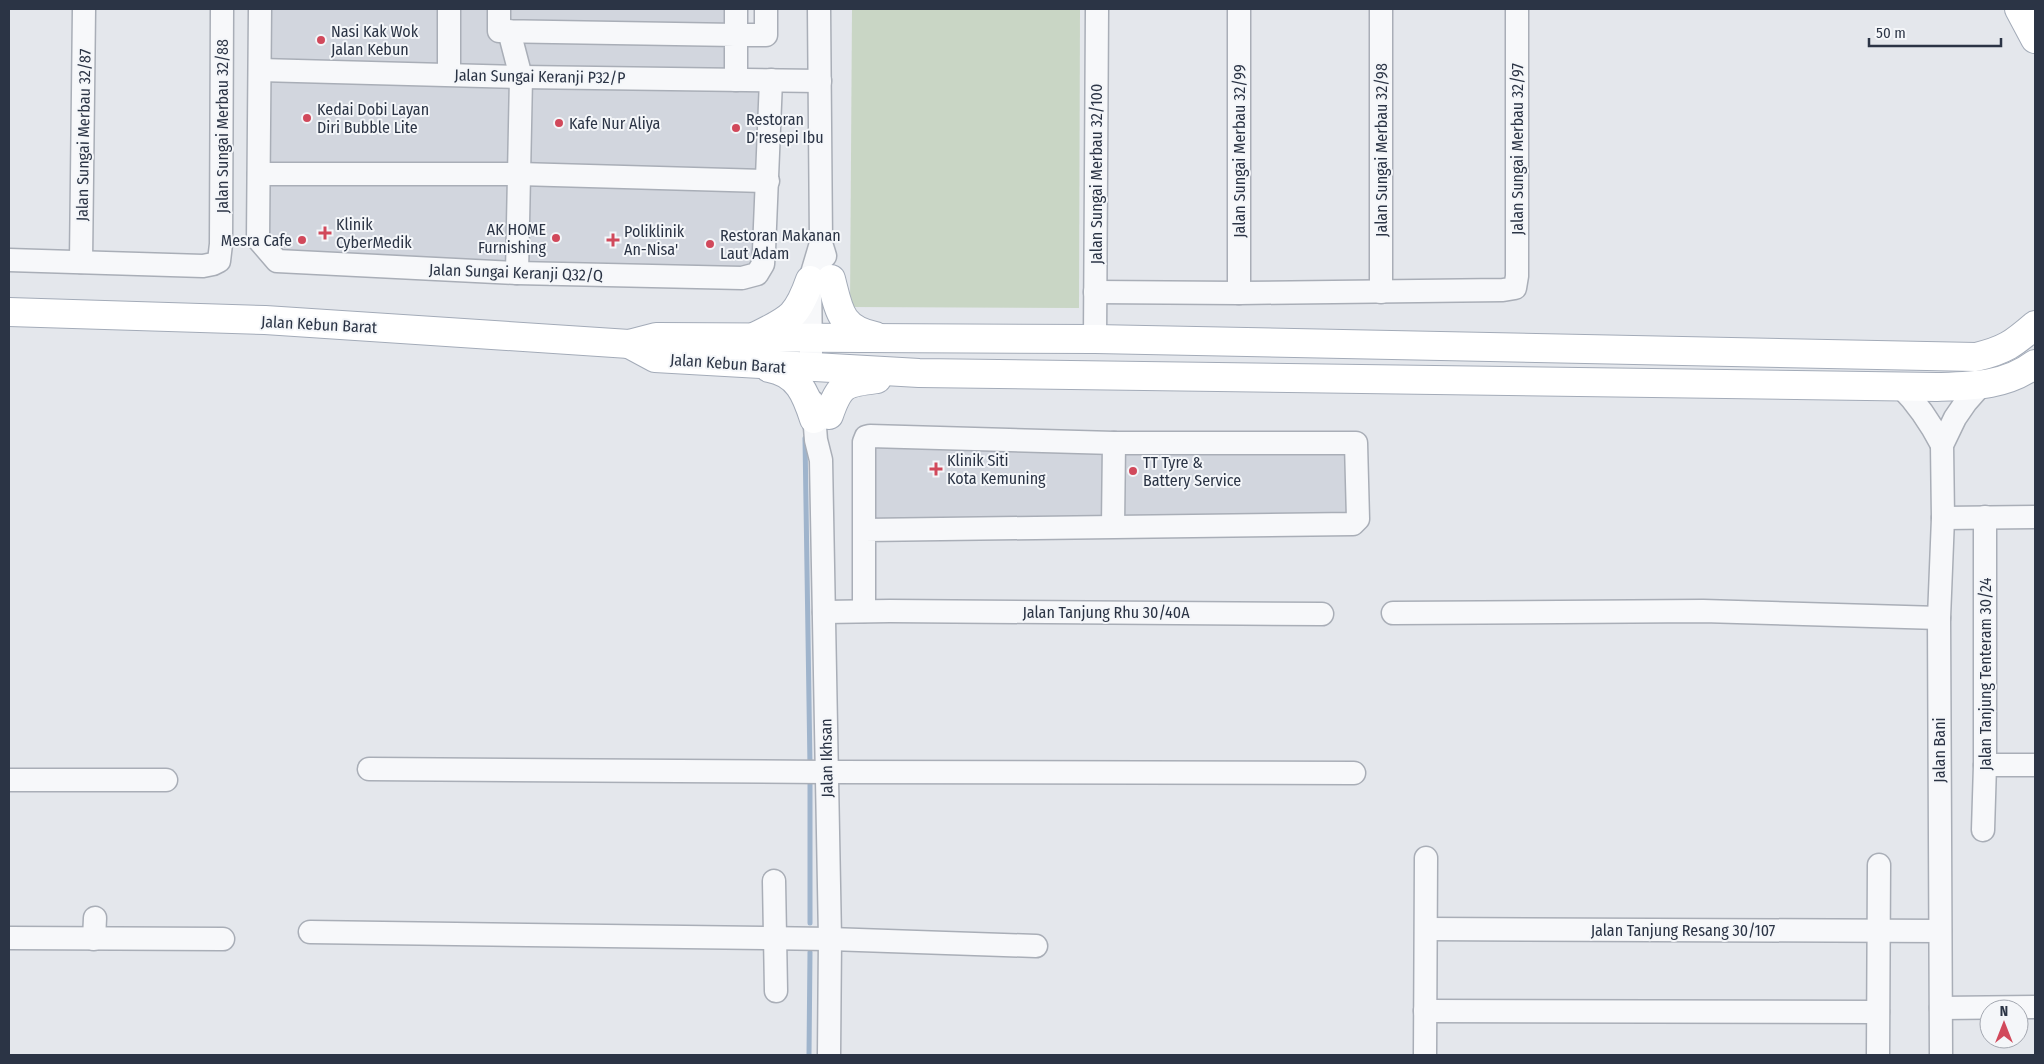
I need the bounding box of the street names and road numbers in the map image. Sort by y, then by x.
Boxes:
street label: Jalan Sungai Merbau 32/88 [213,39,232,213]
street label: Jalan Sungai Merbau 32/87 [72,48,95,221]
street label: Jalan Sungai Merbau 32/97 [1508,62,1527,235]
street label: Jalan Sungai Merbau 32/98 [1372,63,1391,237]
street label: Jalan Sungai Merbau 32/99 [1230,64,1249,238]
street label: Jalan Sungai Keranji P32/P [454,66,626,87]
street label: Jalan Sungai Merbau 32/100 [1087,84,1106,264]
street label: Jalan Sungai Keranji Q32/Q [429,260,603,285]
street label: Jalan Kebun Barat [260,312,378,337]
street label: Jalan Kebun Barat [669,350,787,377]
street label: Jalan Tanjung Tenteram 30/24 [1976,577,1995,770]
street label: Jalan Tanjung Rhu 30/40A [1022,603,1190,622]
street label: Jalan Bani [1930,717,1949,783]
street label: Jalan Ikhsan [816,718,837,798]
street label: Jalan Tanjung Resang 30/107 [1591,921,1776,940]

